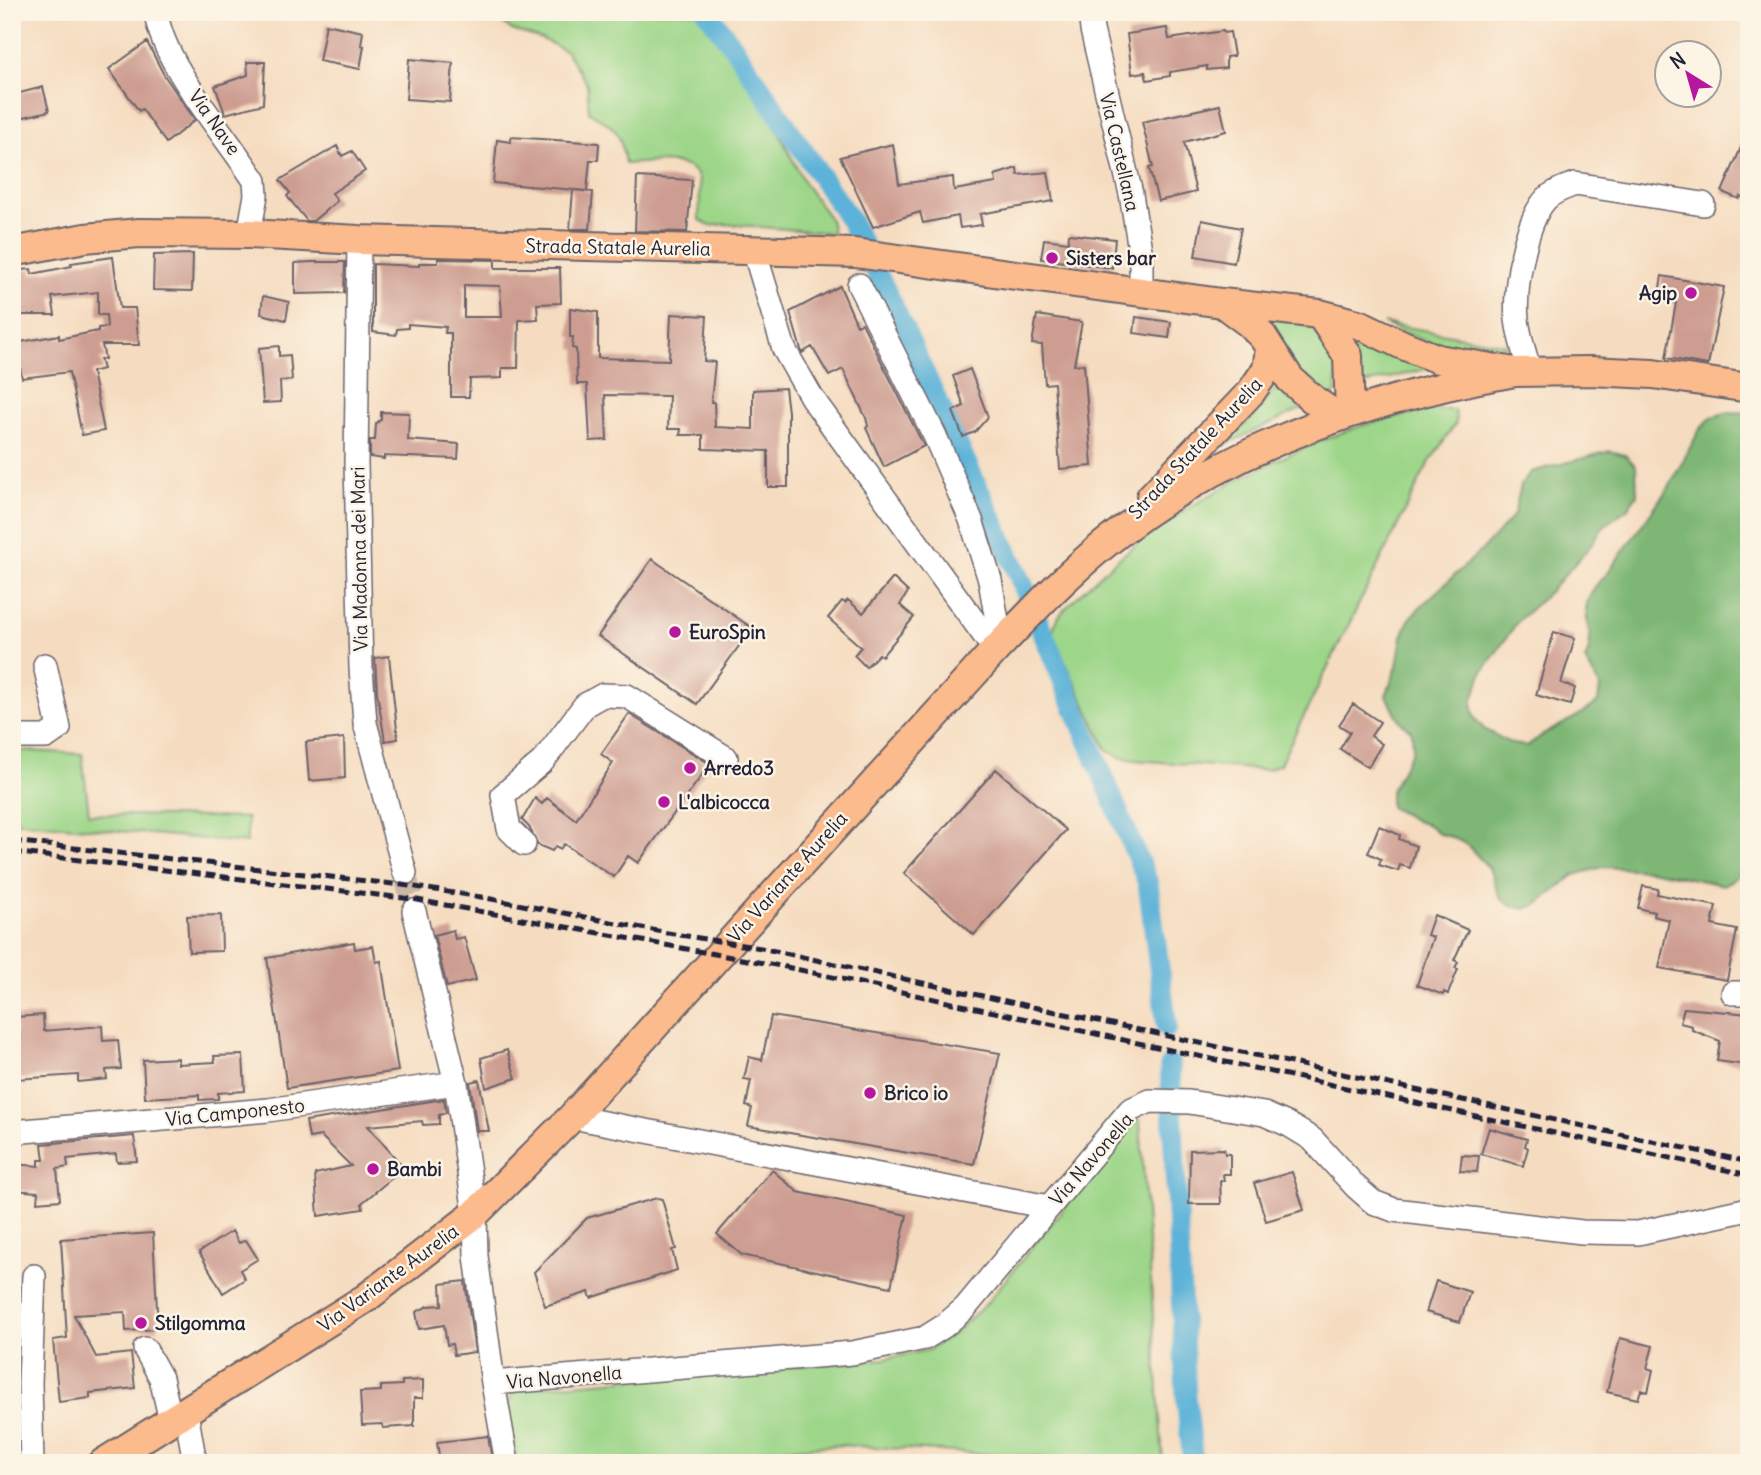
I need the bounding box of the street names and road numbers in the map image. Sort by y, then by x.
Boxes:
street label: Via Nave [184,84,246,160]
street label: Via Castellana [1095,90,1145,214]
street label: Strada Statale Aurelia [525,233,711,261]
street label: Strada Statale Aurelia [1123,372,1267,524]
street label: Via Madonna dei Mari [345,466,373,652]
street label: Via Variante Aurelia [722,806,852,948]
street label: Via Camponesto [164,1093,306,1131]
street label: Via Navonella [1044,1107,1138,1211]
street label: Via Variante Aurelia [313,1219,463,1337]
street label: Via Navonella [505,1360,623,1394]

